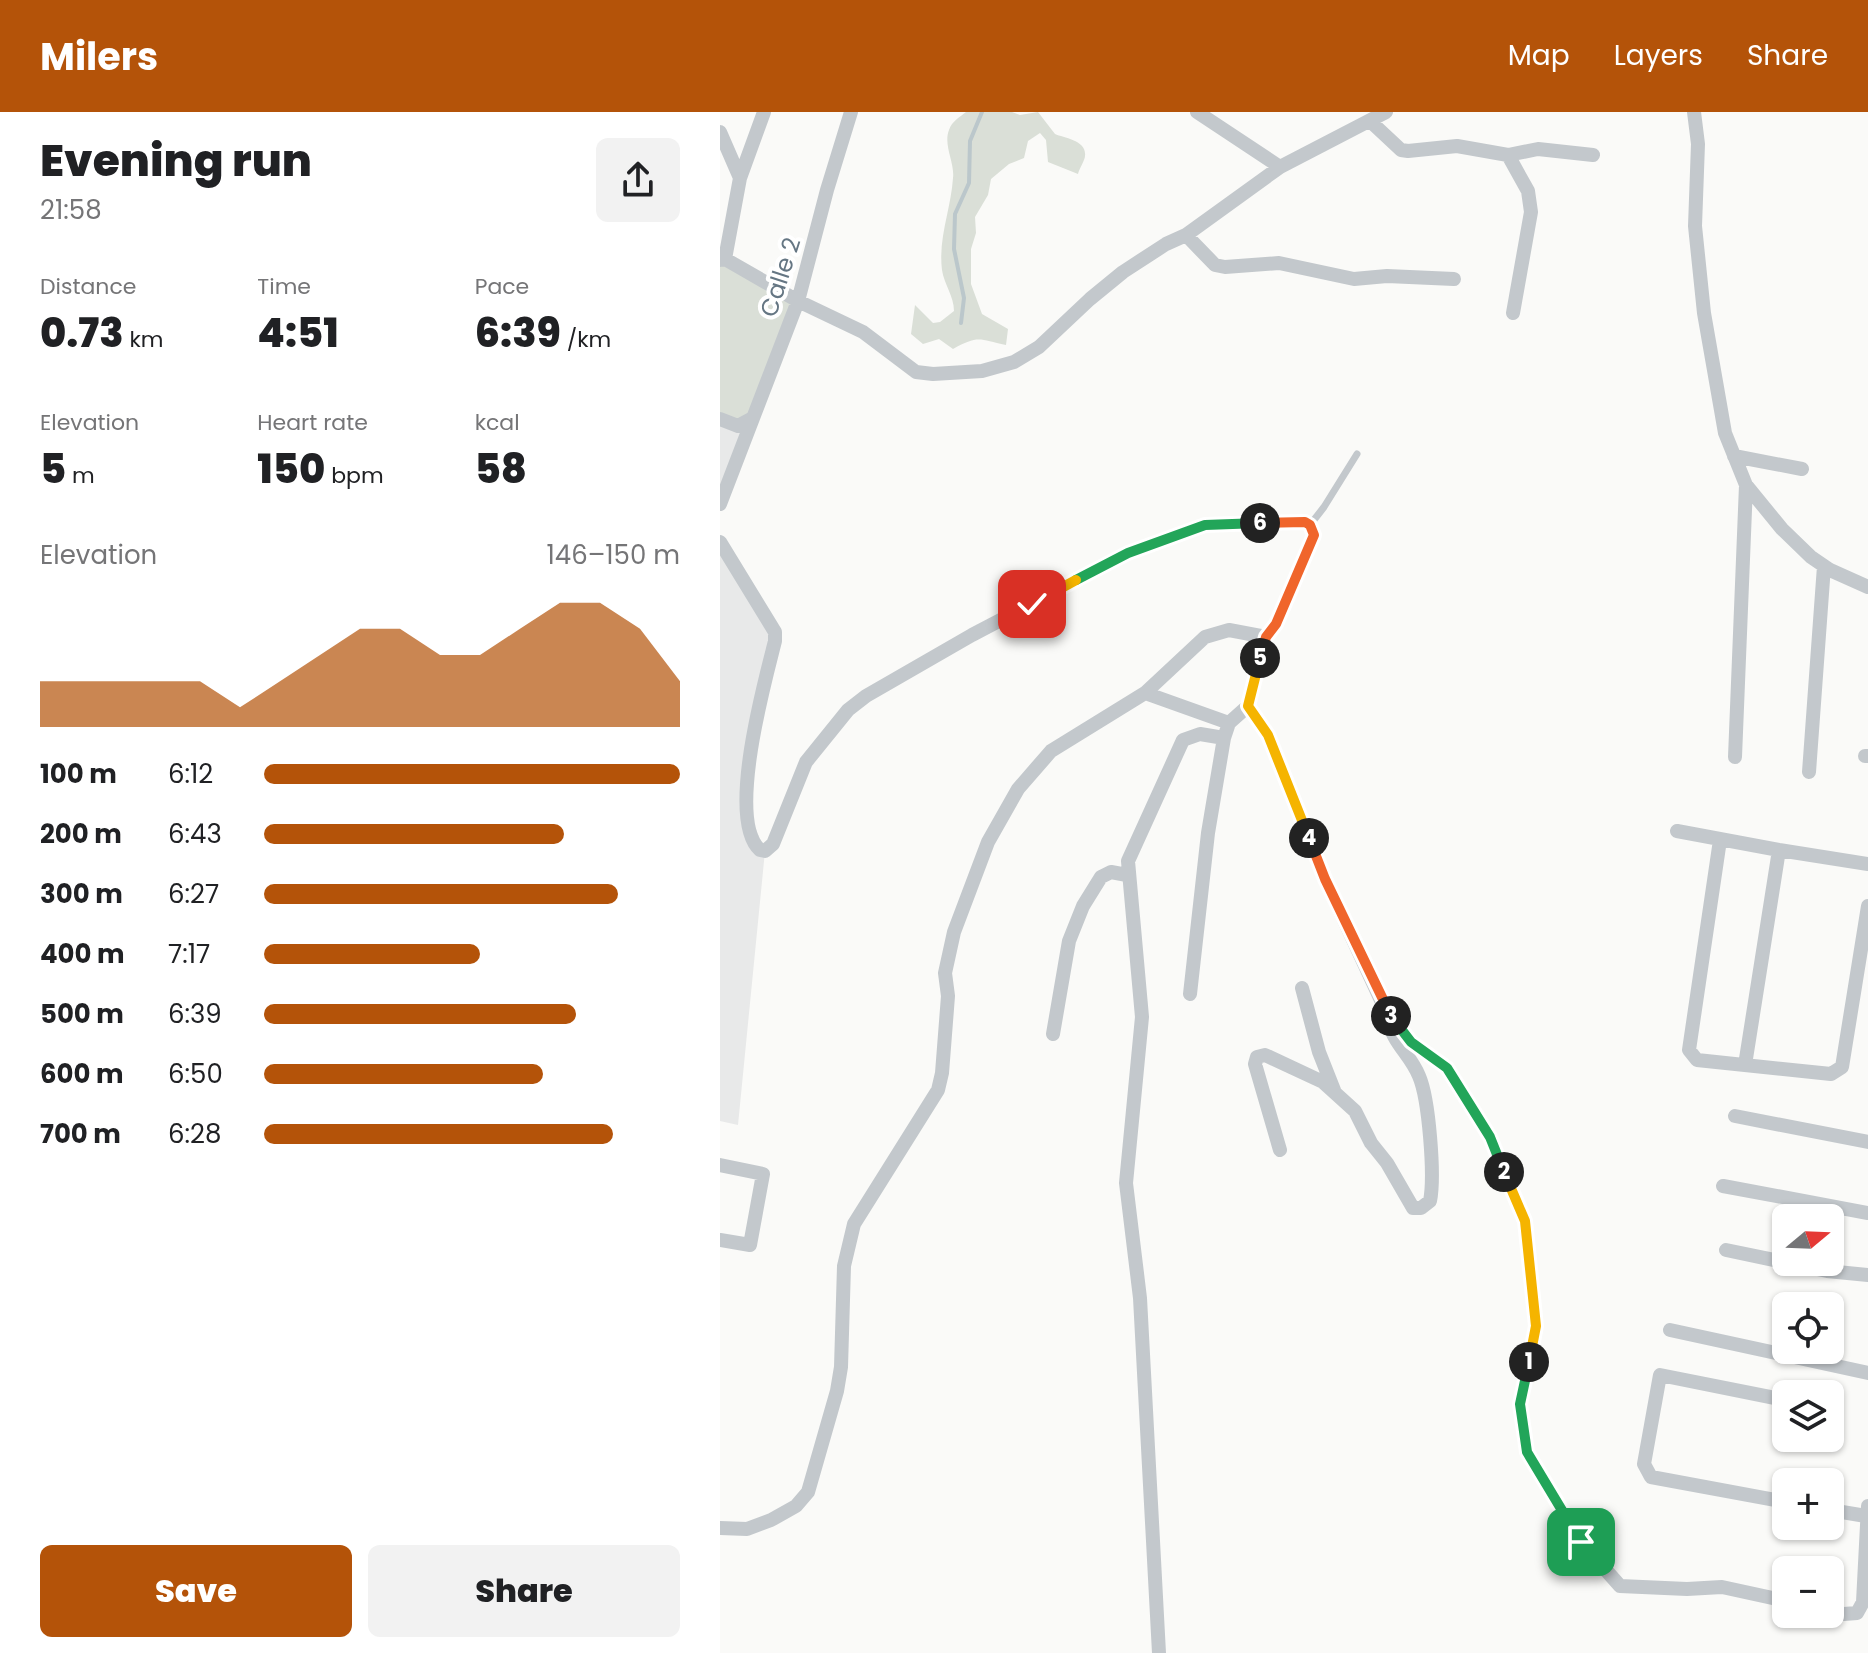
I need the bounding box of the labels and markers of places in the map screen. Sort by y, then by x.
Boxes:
pin: 6 [1240,503,1280,543]
pin [998,570,1066,638]
pin: 5 [1240,638,1280,678]
pin: 4 [1289,818,1329,858]
pin: 3 [1371,996,1411,1036]
pin: 2 [1484,1152,1524,1192]
pin: 1 [1509,1342,1549,1382]
pin [1547,1508,1615,1576]

